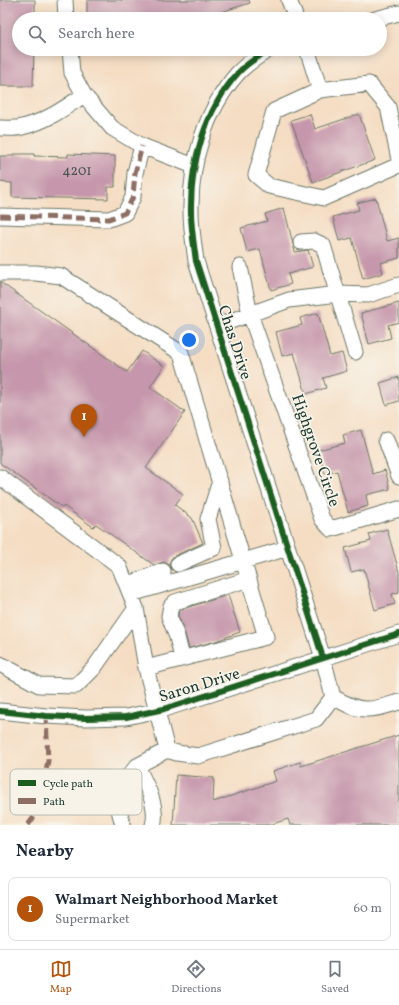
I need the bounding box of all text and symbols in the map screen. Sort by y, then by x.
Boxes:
search box [12,12,387,56]
icon: search [26,23,48,45]
text: Search here [58,24,135,45]
house number: 4201 [62,162,92,181]
street label: Chas Drive [212,303,256,383]
your location [179,330,199,350]
street label: Highgrove Circle [286,391,345,510]
pin: 1 [71,404,97,437]
street label: Saron Drive [156,663,243,709]
legend [10,769,142,815]
text: Cycle path [43,777,93,792]
text: Path [43,795,66,810]
text: Nearby [16,840,74,863]
text: Walmart Neighborhood Market [55,890,278,911]
text: 1 [27,900,33,918]
text: 60 m [354,900,382,918]
text: Supermarket [55,911,130,929]
tab: Map [50,958,72,997]
tab: Directions [171,958,222,997]
tab: Saved [321,958,349,997]

